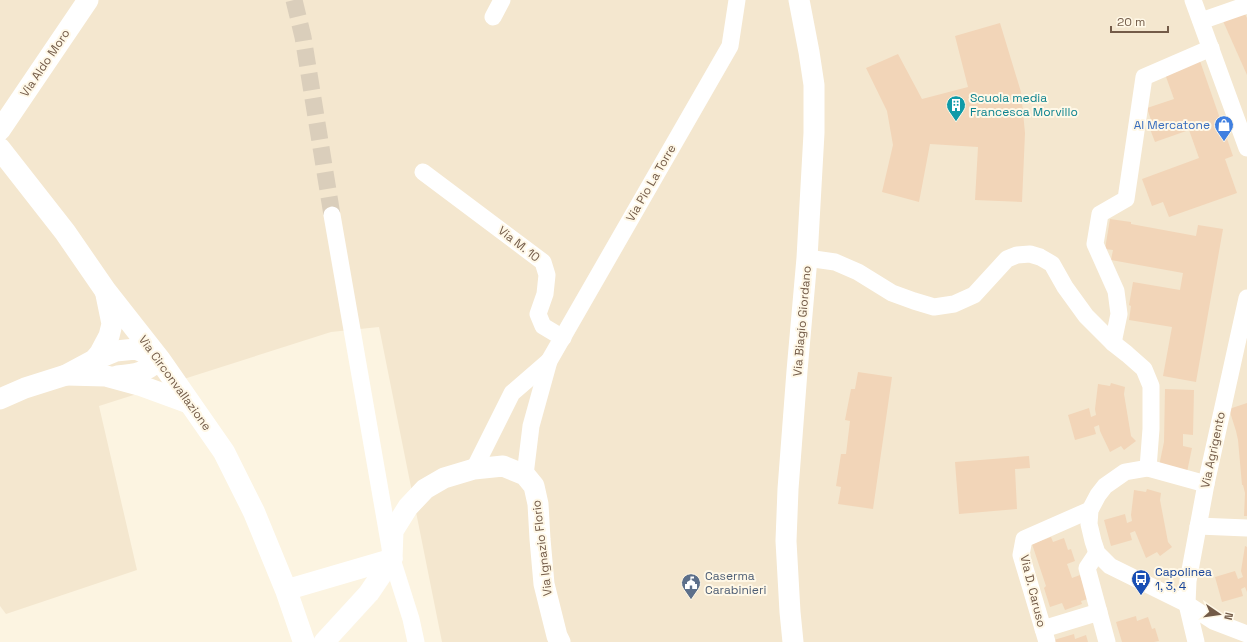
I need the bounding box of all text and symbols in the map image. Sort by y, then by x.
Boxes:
scale bar [1111,8,1168,34]
text: 20 m [1117,14,1145,30]
street label: Via Aldo Moro [16,26,74,100]
place label: Scuola media Francesca Morvillo [970,90,1078,120]
building icon: Scuola media Francesca Morvillo [945,94,967,122]
shop icon: Al Mercatone [1213,114,1235,142]
place label: Al Mercatone [1134,117,1210,133]
street label: Via Pio La Torre [622,142,680,224]
street label: Via M. 10 [495,223,543,265]
street label: Via Biagio Giordano [789,265,815,377]
street label: Via Circonvallazione [135,332,215,434]
street label: Via Agrigento [1197,410,1229,490]
street label: Via Ignazio Florio [528,499,556,597]
street label: Via D. Caruso [1016,553,1050,629]
place label: Capolinea 1, 3, 4 [1155,564,1212,594]
place label: Caserma Carabinieri [705,568,766,598]
bus stop icon: Capolinea 1, 3, 4 [1130,568,1152,596]
public building icon: Caserma Carabinieri [680,572,702,600]
north arrow [1199,594,1239,634]
text: N [1221,611,1236,621]

